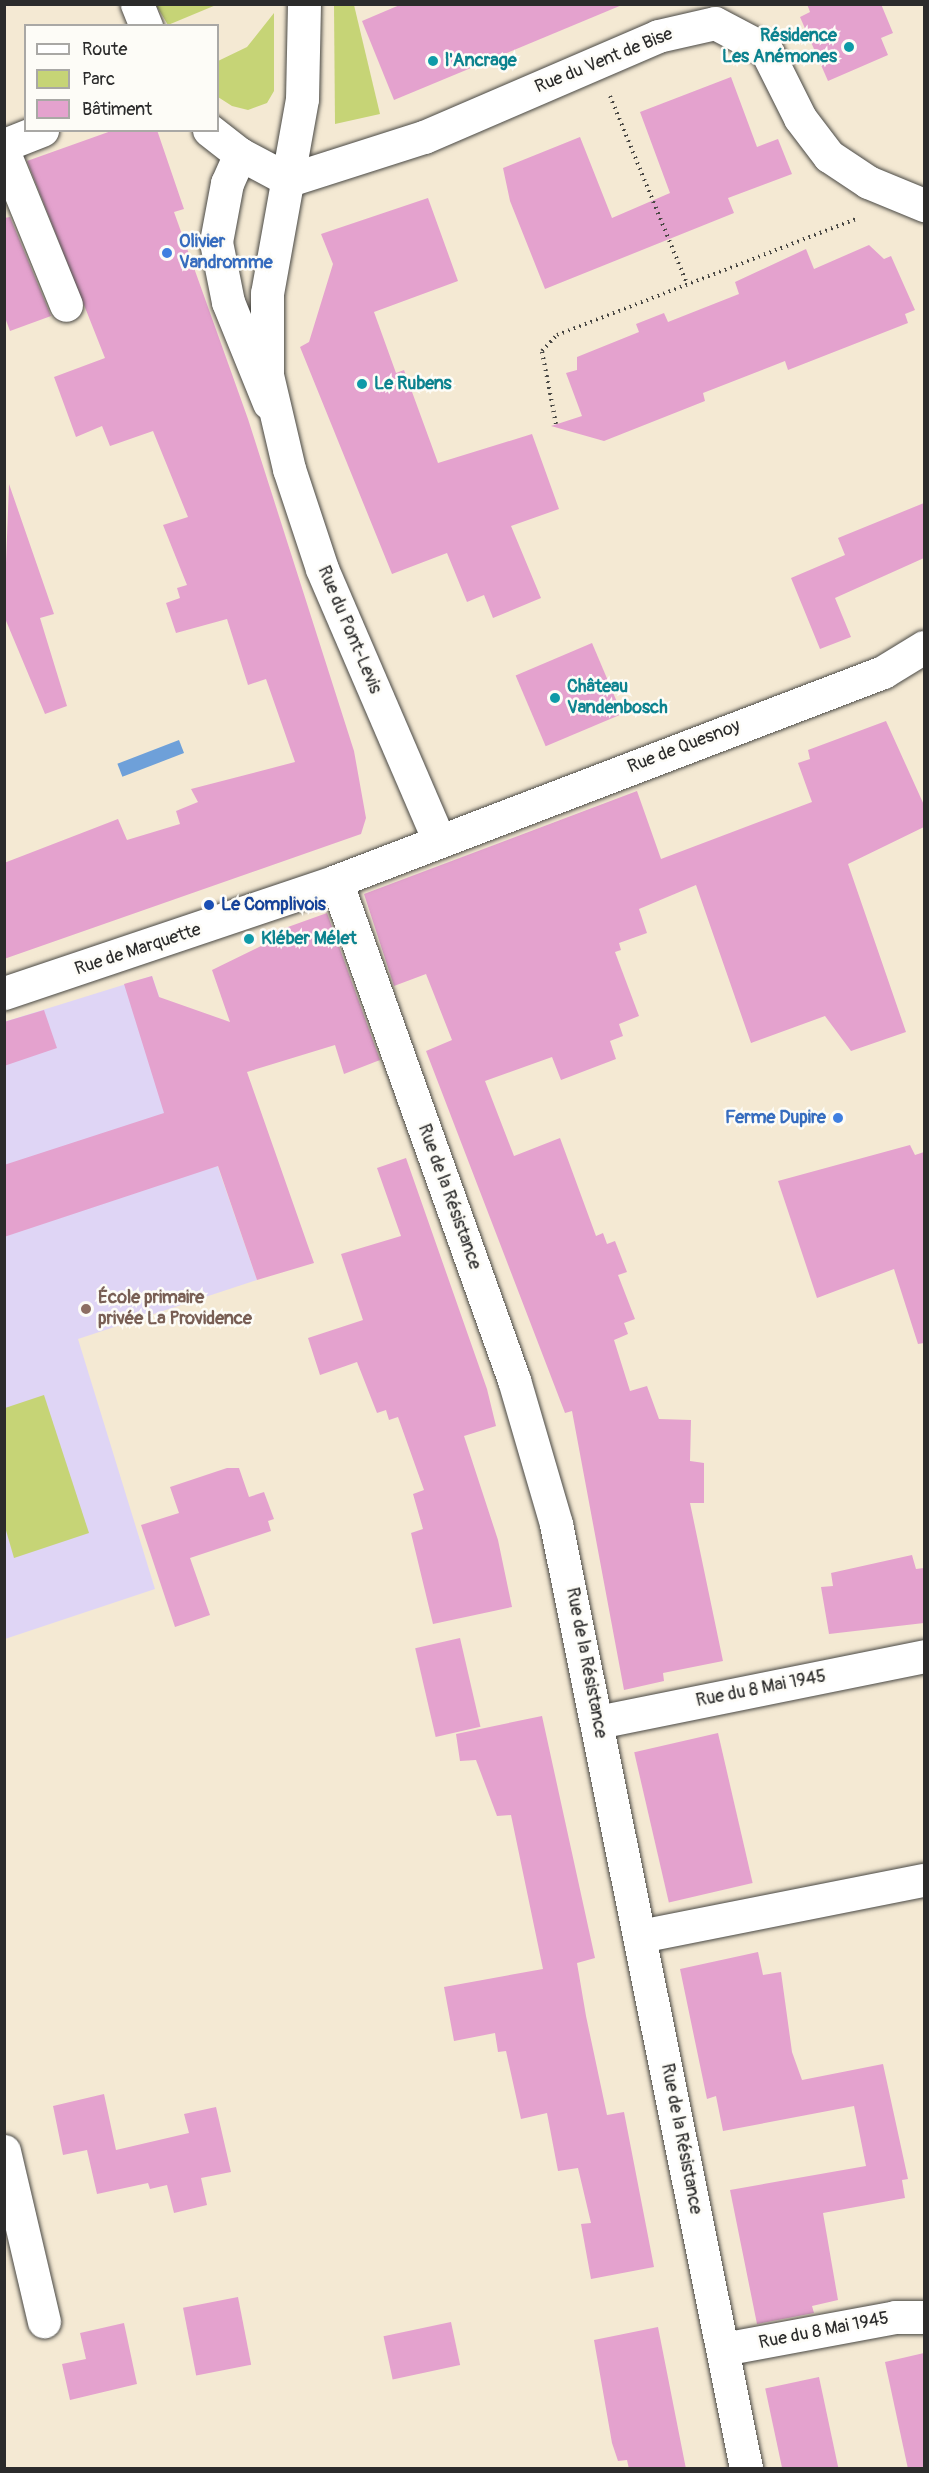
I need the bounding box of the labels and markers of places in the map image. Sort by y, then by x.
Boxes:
place label: Résidence Les Anémones [722,26,837,68]
marker: Résidence Les Anémones [842,40,856,54]
place label: l'Ancrage [445,50,517,72]
marker: l'Ancrage [426,54,440,68]
place label: Olivier Vandromme [179,232,273,274]
marker: Olivier Vandromme [160,246,174,260]
place label: Le Rubens [374,373,452,395]
marker: Le Rubens [355,377,369,391]
place label: Château Vandenbosch [567,677,668,720]
marker: Château Vandenbosch [548,691,562,705]
place label: Le Complivois [221,894,326,916]
marker: Le Complivois [202,898,216,912]
place label: Kléber Mélet [261,928,357,950]
marker: Kléber Mélet [242,932,256,946]
place label: Ferme Dupire [725,1107,826,1129]
marker: Ferme Dupire [831,1111,845,1125]
place label: École primaire privée La Providence [98,1288,252,1330]
marker: École primaire privée La Providence [79,1302,93,1316]

